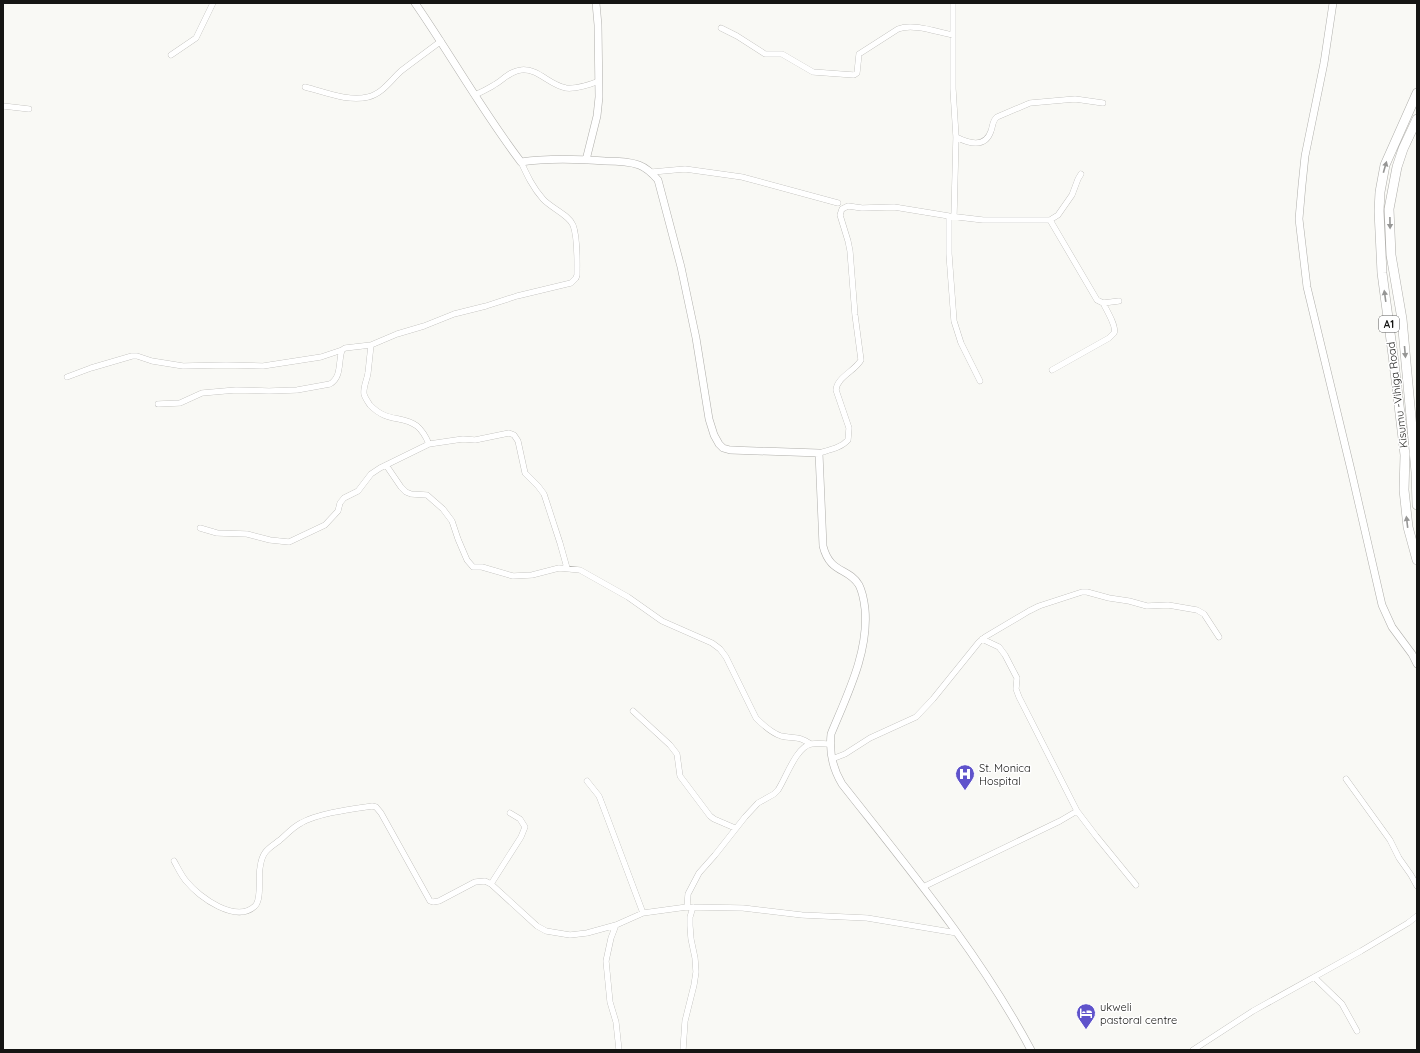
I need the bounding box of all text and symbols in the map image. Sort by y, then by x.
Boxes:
one-way arrow [1382,160,1388,172]
one-way arrow [1387,217,1393,230]
one-way arrow [1382,290,1388,302]
road number: A1 [1379,316,1399,332]
street label: Kisumu -Vihiga Road [1384,341,1410,449]
one-way arrow [1401,346,1408,358]
one-way arrow [1404,516,1410,528]
place label: St. Monica Hospital [979,761,1031,788]
hospital icon: St. Monica Hospital [954,763,976,791]
place label: ukweli pastoral centre [1100,1000,1177,1027]
hotel icon: ukweli pastoral centre [1075,1002,1097,1030]

